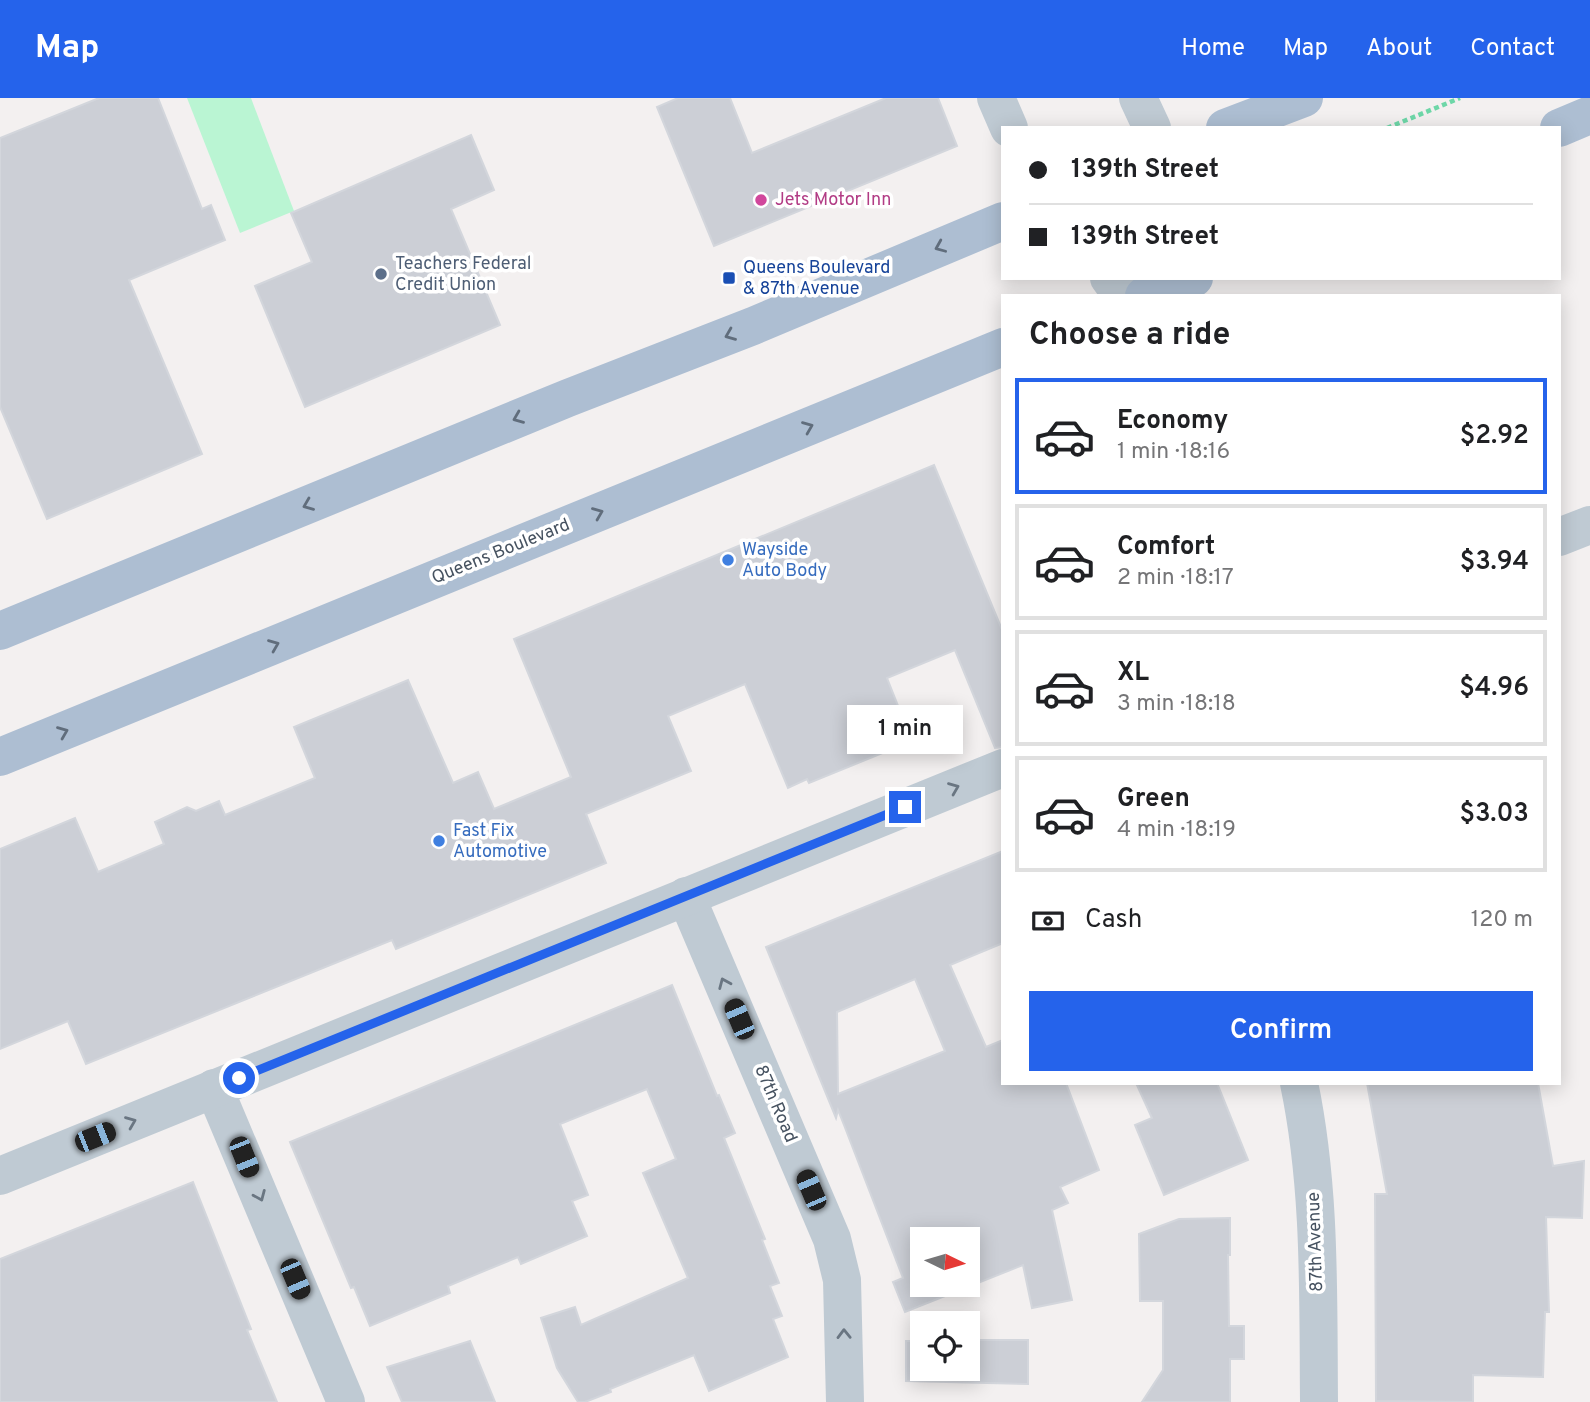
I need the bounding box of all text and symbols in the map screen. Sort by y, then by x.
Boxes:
text: Map [35,28,99,70]
text: Home [1181,34,1245,64]
text: Map [1283,34,1328,64]
text: About [1366,34,1432,64]
text: Contact [1470,34,1555,64]
text: 139th Street [1071,154,1219,187]
place label: Jets Motor Inn [775,189,891,212]
marker: Jets Motor Inn [753,192,769,208]
text: 139th Street [1071,221,1219,254]
one-way arrow [934,239,946,253]
place label: Teachers Federal Credit Union [395,253,531,297]
place label: Queens Boulevard & 87th Avenue [743,257,890,301]
marker: Teachers Federal Credit Union [373,266,389,282]
marker: Queens Boulevard & 87th Avenue [721,270,737,286]
text: Choose a ride [1029,316,1230,356]
one-way arrow [724,326,736,340]
icon: car [1033,405,1096,468]
text: Economy [1117,405,1228,438]
one-way arrow [513,410,525,424]
text: $2.92 [1460,420,1529,453]
one-way arrow [802,421,814,435]
text: 1 min · 18:16 [1117,438,1230,467]
one-way arrow [302,496,314,510]
one-way arrow [591,507,603,521]
street label: Queens Boulevard [428,514,574,590]
icon: car [1033,531,1096,594]
text: Comfort [1117,531,1215,564]
place label: Wayside Auto Body [742,539,827,583]
text: $3.94 [1460,546,1529,579]
marker: Wayside Auto Body [720,552,736,568]
text: 2 min · 18:17 [1117,564,1234,593]
one-way arrow [267,640,279,654]
icon: car [1033,657,1096,720]
text: XL [1117,657,1149,690]
text: $4.96 [1459,672,1529,705]
text: 3 min · 18:18 [1117,690,1236,719]
callout: 1 min [847,706,963,754]
text: 1 min [878,715,932,744]
one-way arrow [57,726,69,740]
one-way arrow [947,782,959,796]
icon: car [1033,783,1096,846]
text: Green [1117,783,1190,816]
route end [889,791,921,823]
text: $3.03 [1460,798,1529,831]
text: 4 min · 18:19 [1117,816,1236,845]
place label: Fast Fix Automotive [453,820,547,864]
marker: Fast Fix Automotive [431,833,447,849]
icon: cash [1029,902,1067,940]
text: Cash [1085,904,1142,937]
text: 120 m [1471,906,1533,935]
one-way arrow [718,977,732,989]
button: Confirm [1029,991,1533,1071]
car [722,996,757,1042]
route start [223,1062,255,1094]
street label: 87th Road [748,1062,802,1146]
one-way arrow [124,1116,136,1130]
car [72,1119,119,1155]
car [227,1134,262,1180]
car [794,1167,829,1213]
one-way arrow [252,1189,266,1201]
street label: 87th Avenue [1303,1192,1329,1292]
north arrow [910,1227,980,1297]
map controls [910,1227,980,1381]
car [278,1256,313,1302]
button: locate [910,1311,980,1381]
one-way arrow [837,1328,852,1339]

